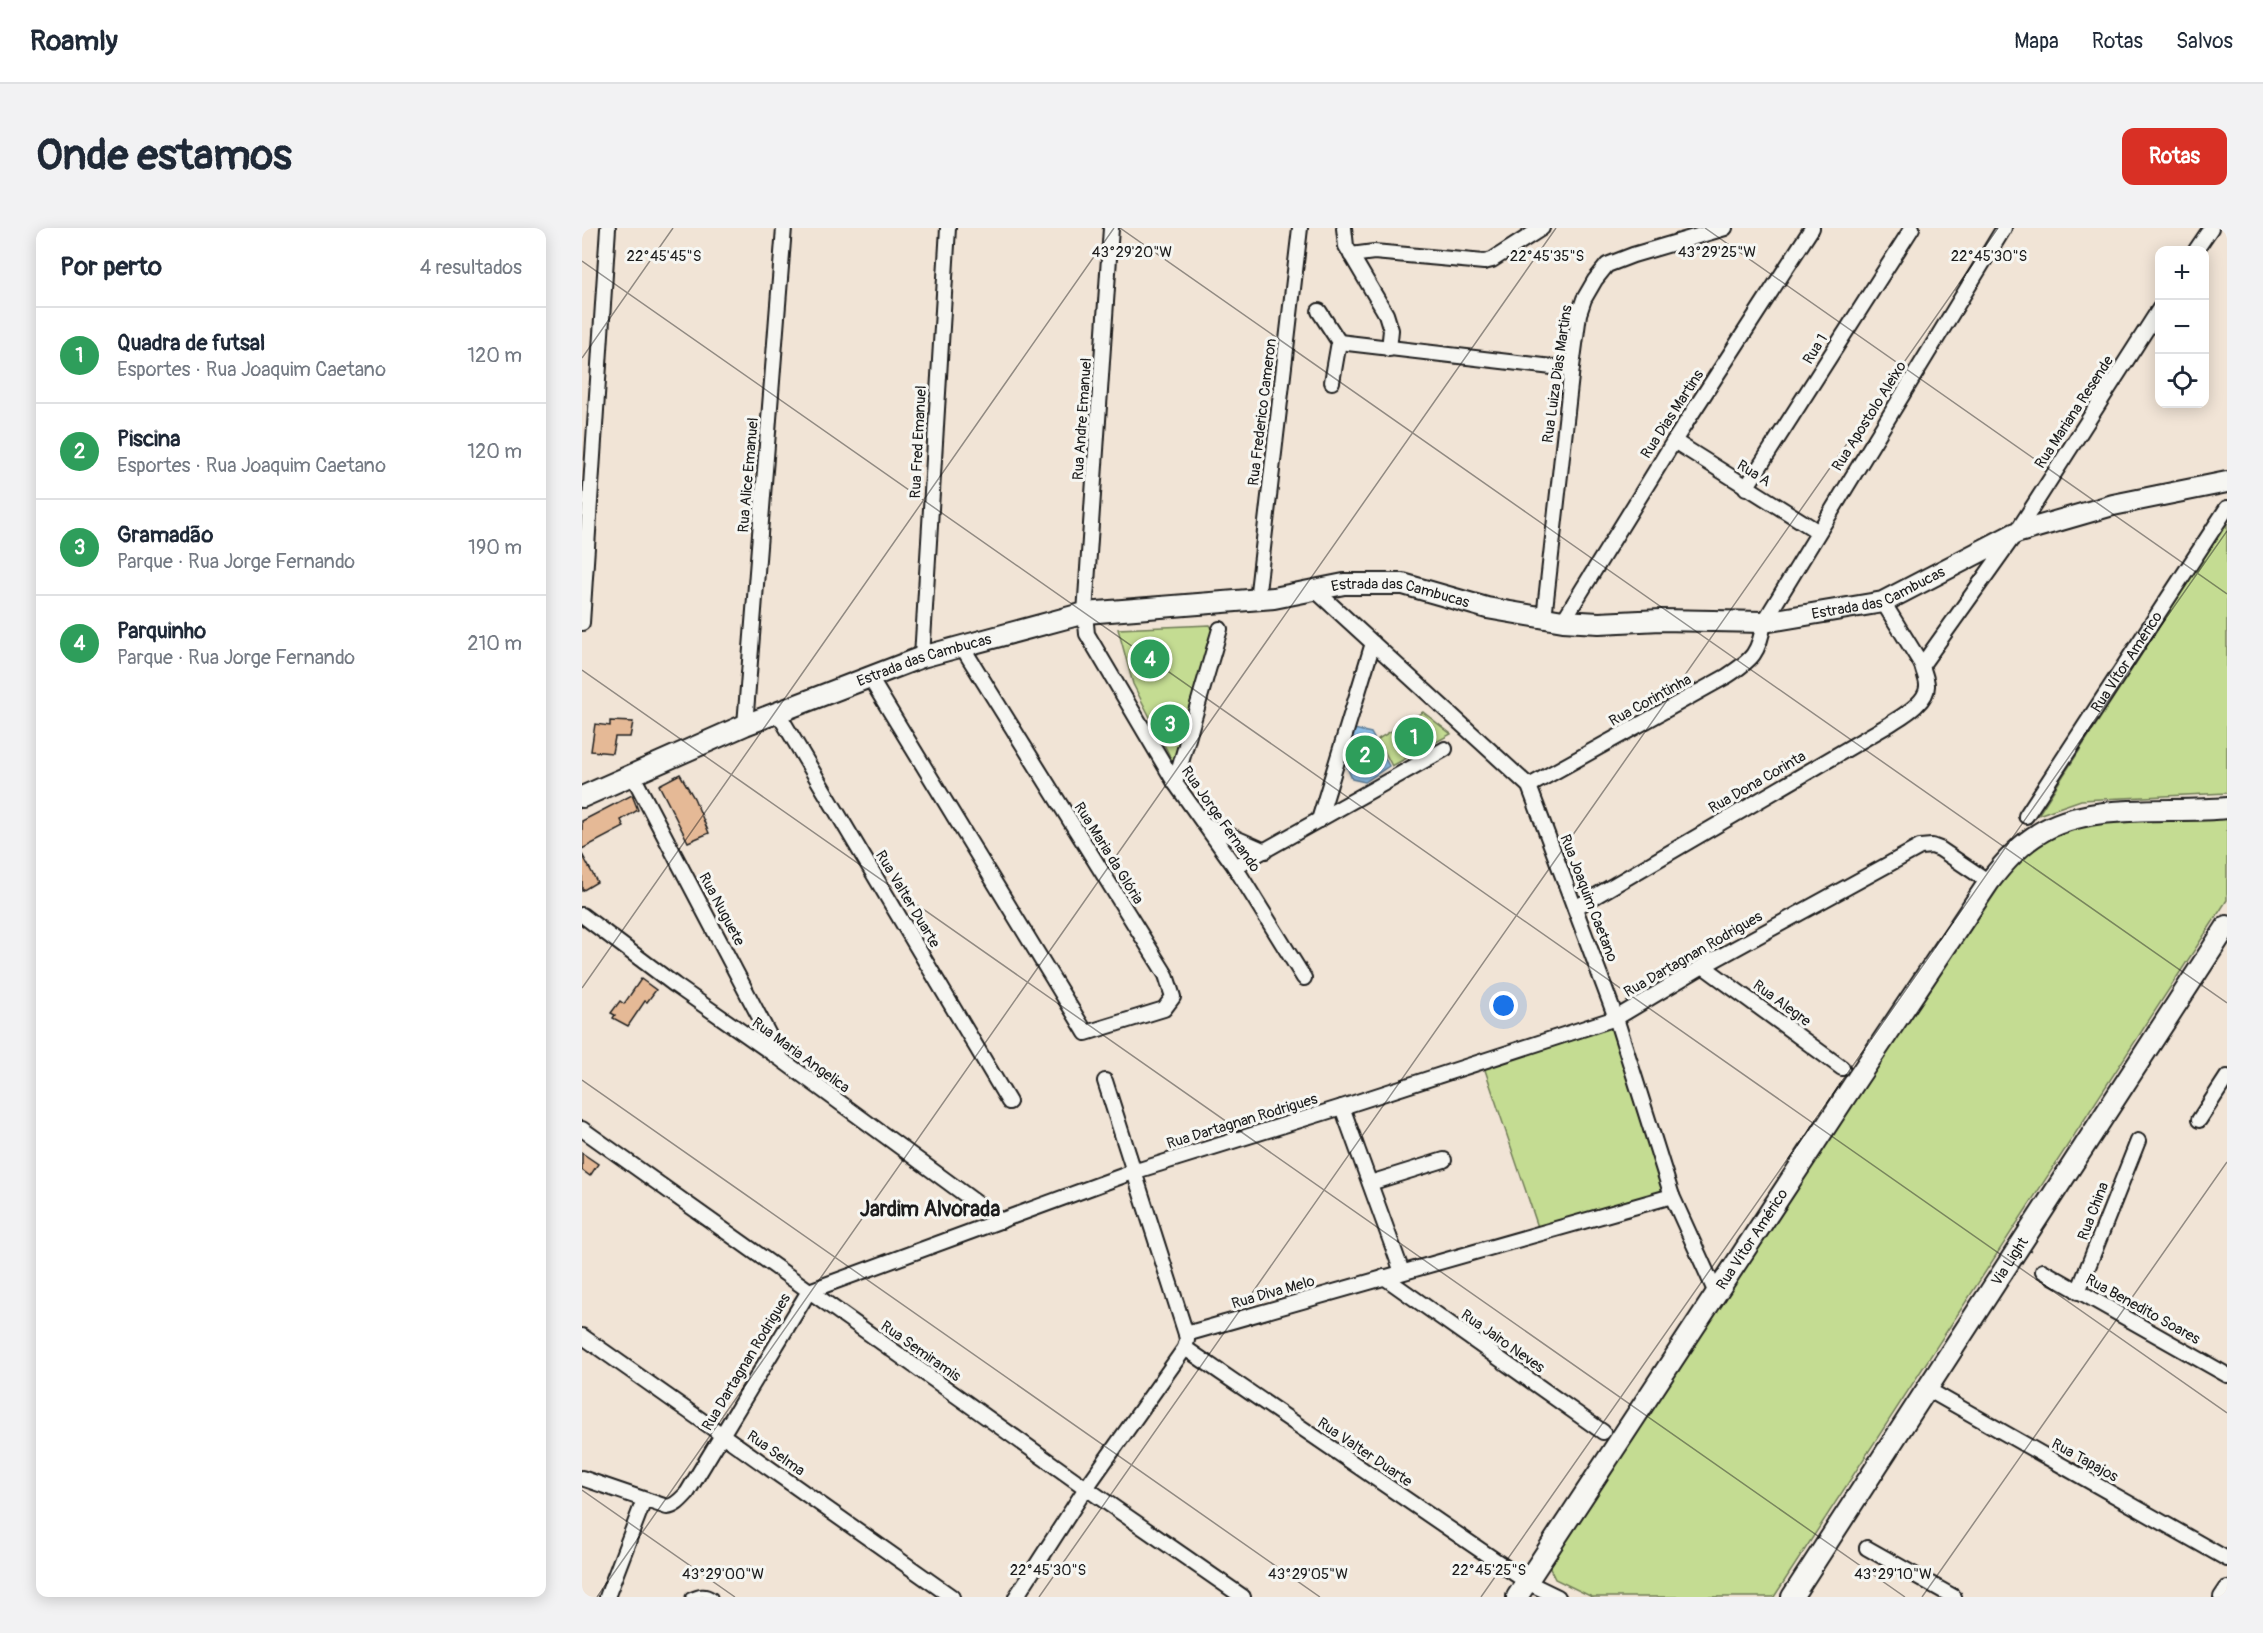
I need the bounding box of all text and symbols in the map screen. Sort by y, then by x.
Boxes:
text: Roamly [30,24,118,59]
text: Mapa [2014,28,2059,55]
text: Rotas [2092,28,2143,55]
text: Salvos [2176,28,2233,55]
button: Rotas [2122,128,2227,185]
text: Onde estamos [36,130,292,182]
text: 43°29'20"W [1092,243,1172,262]
text: 43°29'25"W [1678,243,1756,262]
map controls [2155,246,2209,408]
button: + [2155,246,2209,300]
text: 22°45'45"S [627,247,701,266]
text: 22°45'35"S [1510,247,1584,266]
text: 22°45'30"S [1951,247,2027,266]
text: Por perto [60,251,162,283]
text: 4 resultados [420,255,522,280]
button: − [2155,300,2209,354]
street label: Rua Luiza Dias Martins [1538,304,1577,444]
text: Quadra de futsal [117,329,265,357]
street label: Rua 1 [1799,331,1832,368]
street label: Rua Frederico Cameron [1244,337,1281,487]
text: 1 [76,343,83,368]
text: 120 m [467,343,522,368]
street label: Rua Mariana Resende [2031,352,2118,472]
button: locate [2155,354,2209,408]
text: Esportes · Rua Joaquim Caetano [117,357,386,382]
street label: Rua Andre Emanuel [1069,357,1096,481]
street label: Rua Apostolo Aleixo [1828,358,1911,475]
street label: Rua Dias Martins [1637,366,1708,462]
street label: Rua Fred Emanuel [906,385,931,499]
street label: Rua Alice Emanuel [734,417,763,533]
text: Piscina [117,425,180,453]
text: 2 [74,439,85,464]
text: 120 m [467,439,522,464]
text: Esportes · Rua Joaquim Caetano [117,453,386,478]
street label: Rua A [1733,456,1774,491]
text: Gramadão [117,521,213,549]
text: 3 [74,535,85,560]
text: 190 m [468,535,522,560]
text: Parque · Rua Jorge Fernando [117,549,355,574]
street label: Estrada das Cambucas [1810,562,1949,624]
street label: Estrada das Cambucas [1330,575,1472,613]
street label: Rua Vítor Américo [2087,608,2167,716]
text: Parquinho [117,617,206,645]
street label: Estrada das Cambucas [854,630,994,691]
text: 4 [74,631,85,656]
text: 210 m [467,631,522,656]
pin: 4 [1130,636,1170,682]
text: Parque · Rua Jorge Fernando [117,645,355,670]
street label: Rua Corintinha [1606,670,1695,731]
pin: 3 [1150,702,1190,746]
pin: 1 [1394,714,1434,760]
pin: 2 [1346,732,1384,778]
street label: Rua Dona Corinta [1705,747,1809,818]
street label: Rua Jorge Fernando [1177,763,1264,876]
street label: Rua Maria da Glória [1070,799,1148,908]
street label: Rua Joaquim Caetano [1555,832,1622,965]
street label: Rua Valter Duarte [871,847,944,952]
street label: Rua Nuguete [694,869,749,950]
street label: Rua Dartagnan Rodrigues [1621,907,1766,1002]
street label: Rua Alegre [1749,976,1815,1031]
your location [1489,991,1518,1020]
street label: Rua Maria Angelica [748,1013,853,1097]
street label: Rua Dartagnan Rodrigues [1164,1089,1320,1153]
street label: Rua China [2074,1179,2113,1243]
street label: Rua Vítor Américo [1712,1185,1792,1294]
district label: Jardim Alvorada [860,1196,1000,1223]
street label: Via Light [1987,1233,2033,1289]
street label: Rua Benedito Soares [2082,1270,2204,1349]
street label: Rua Diva Melo [1229,1272,1317,1313]
street label: Rua Dartagnan Rodrigues [698,1290,795,1434]
street label: Rua Jairo Neves [1457,1306,1549,1377]
street label: Rua Semiramis [877,1317,965,1386]
street label: Rua Valter Duarte [1314,1414,1416,1492]
street label: Rua Selma [743,1427,808,1480]
street label: Rua Tapajos [2048,1434,2122,1487]
text: 22°45'30"S [1010,1561,1086,1580]
text: 22°45'25"S [1452,1561,1526,1580]
text: 43°29'00"W [682,1565,764,1584]
text: 43°29'05"W [1268,1565,1348,1584]
text: 43°29'10"W [1854,1565,1932,1584]

